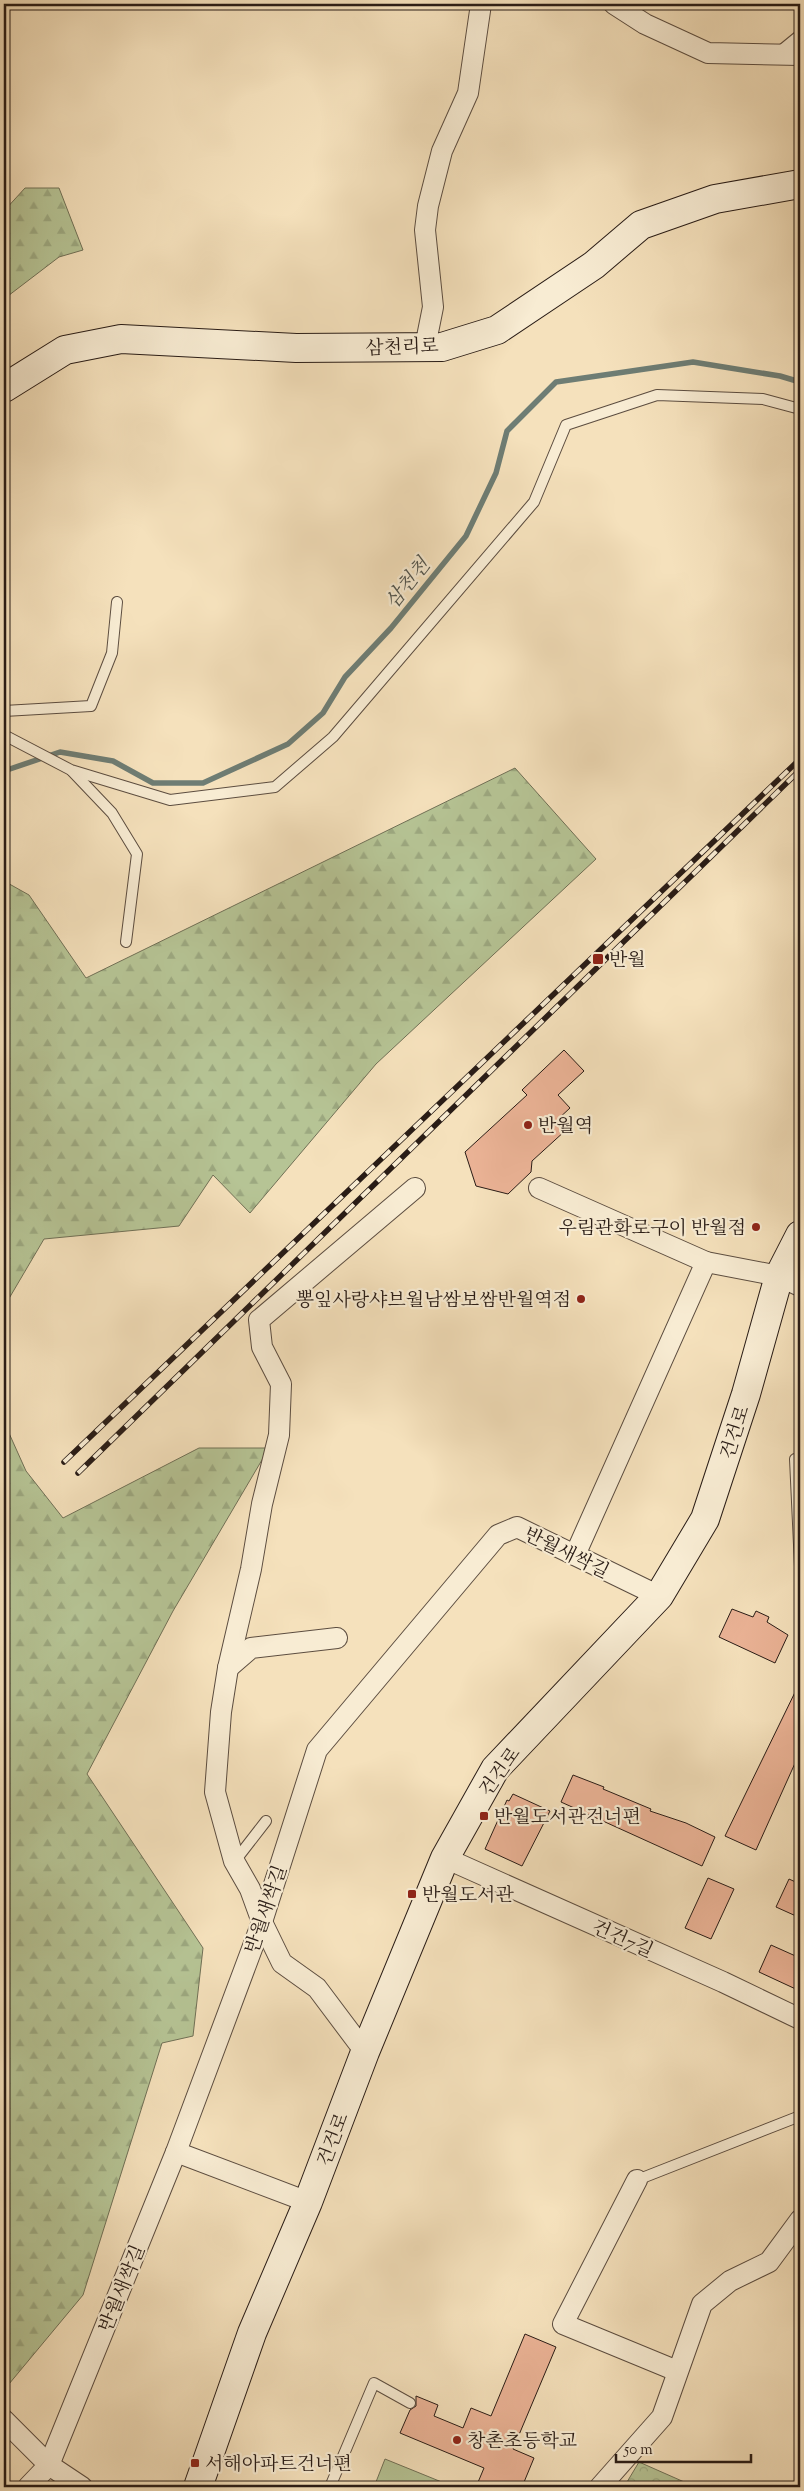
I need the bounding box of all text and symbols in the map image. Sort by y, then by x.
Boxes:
street label: 삼천리로 [365,334,439,363]
water label: 삼천천 [379,552,440,616]
place label: 반월 [609,948,646,975]
marker: 반월 [591,952,605,966]
place label: 반월역 [538,1114,593,1141]
marker: 반월역 [522,1119,534,1131]
place label: 우림관화로구이 반월점 [558,1216,746,1243]
marker: 우림관화로구이 반월점 [750,1221,762,1233]
place label: 뽕잎사랑샤브월남쌈보쌈반월역점 [296,1288,571,1315]
marker: 뽕잎사랑샤브월남쌈보쌈반월역점 [575,1293,587,1305]
street label: 건건로 [715,1402,758,1463]
street label: 반월새싹길 [519,1522,613,1586]
street label: 건건로 [474,1742,528,1803]
place label: 반월도서관건너편 [494,1805,641,1832]
marker: 반월도서관건너편 [478,1810,490,1822]
street label: 반월새싹길 [240,1862,295,1958]
place label: 반월도서관 [422,1883,514,1910]
marker: 반월도서관 [406,1888,418,1900]
street label: 건건7길 [587,1915,657,1966]
street label: 건건로 [312,2109,357,2170]
street label: 반월새싹길 [94,2241,153,2337]
place label: 창촌초등학교 [467,2429,577,2456]
scale bar [616,2431,752,2463]
marker: 창촌초등학교 [451,2434,463,2446]
text: 50 m [623,2440,653,2461]
place label: 서해아파트건너편 [205,2452,352,2479]
marker: 서해아파트건너편 [189,2457,201,2469]

